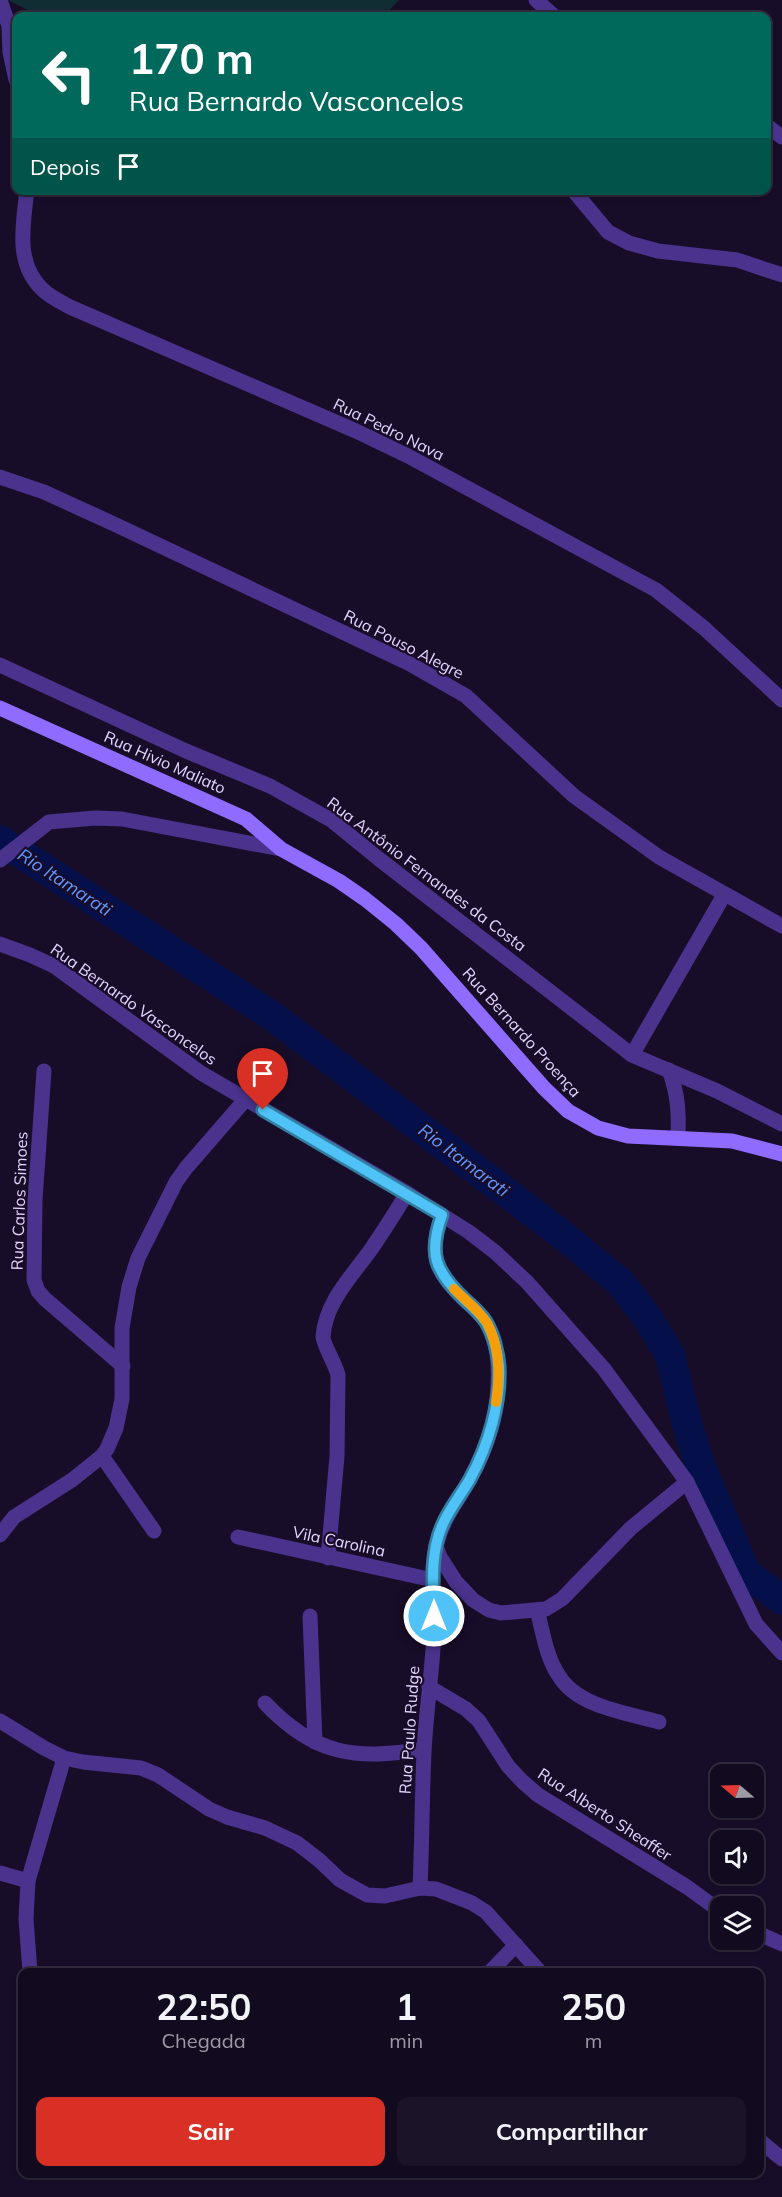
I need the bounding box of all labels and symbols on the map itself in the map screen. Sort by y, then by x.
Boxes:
street label: Rua Pedro Nava [330,394,448,464]
street label: Rua Pouso Alegre [341,605,467,683]
street label: Rua Hivio Maliato [101,726,229,798]
street label: Rua Antônio Fernandes da Costa [323,793,531,955]
water label: Rio Itamarati [13,843,117,921]
street label: Rua Bernardo Vasconcelos [47,939,221,1069]
street label: Rua Bernardo Proença [458,963,586,1101]
pin [237,1048,288,1110]
water label: Rio Itamarati [414,1118,515,1202]
street label: Rua Carlos Simoes [7,1131,31,1271]
street label: Vila Carolina [291,1521,387,1561]
position arrow [402,1584,466,1648]
street label: Rua Paulo Rudge [395,1665,423,1795]
street label: Rua Alberto Sheaffer [534,1763,676,1865]
north arrow [710,1764,764,1818]

